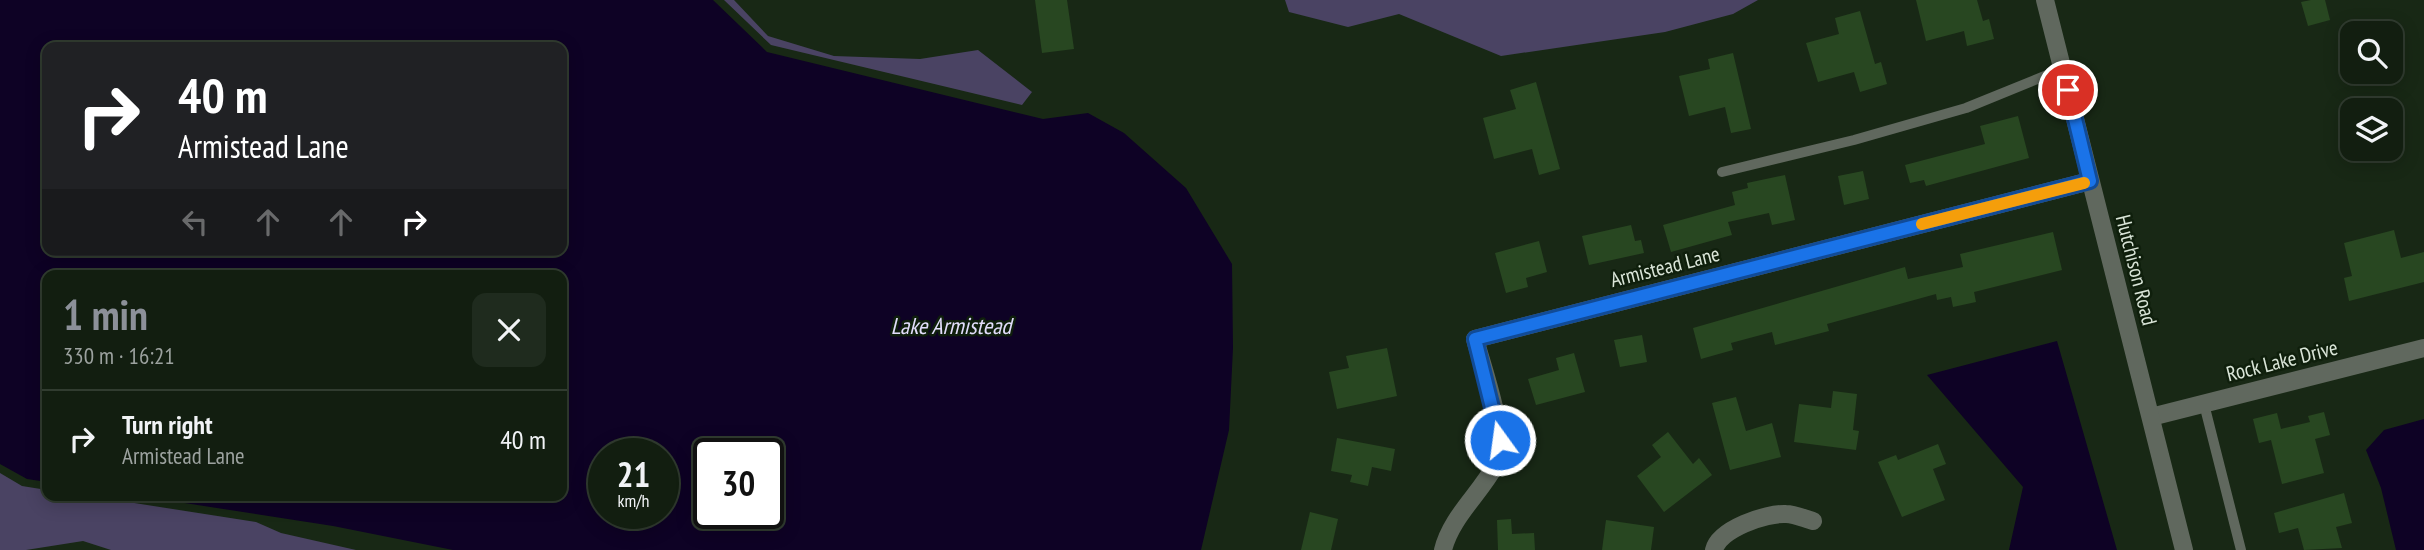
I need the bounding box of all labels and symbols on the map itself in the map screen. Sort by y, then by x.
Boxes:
pin [2038,60,2098,120]
street label: Hutchison Road [2110,212,2163,328]
street label: Armistead Lane [1607,240,1722,293]
water label: Lake Armistead [891,311,1014,340]
street label: Rock Lake Drive [2223,334,2340,387]
position arrow [1463,403,1537,477]
speed limit sign: 30 [693,438,784,529]

